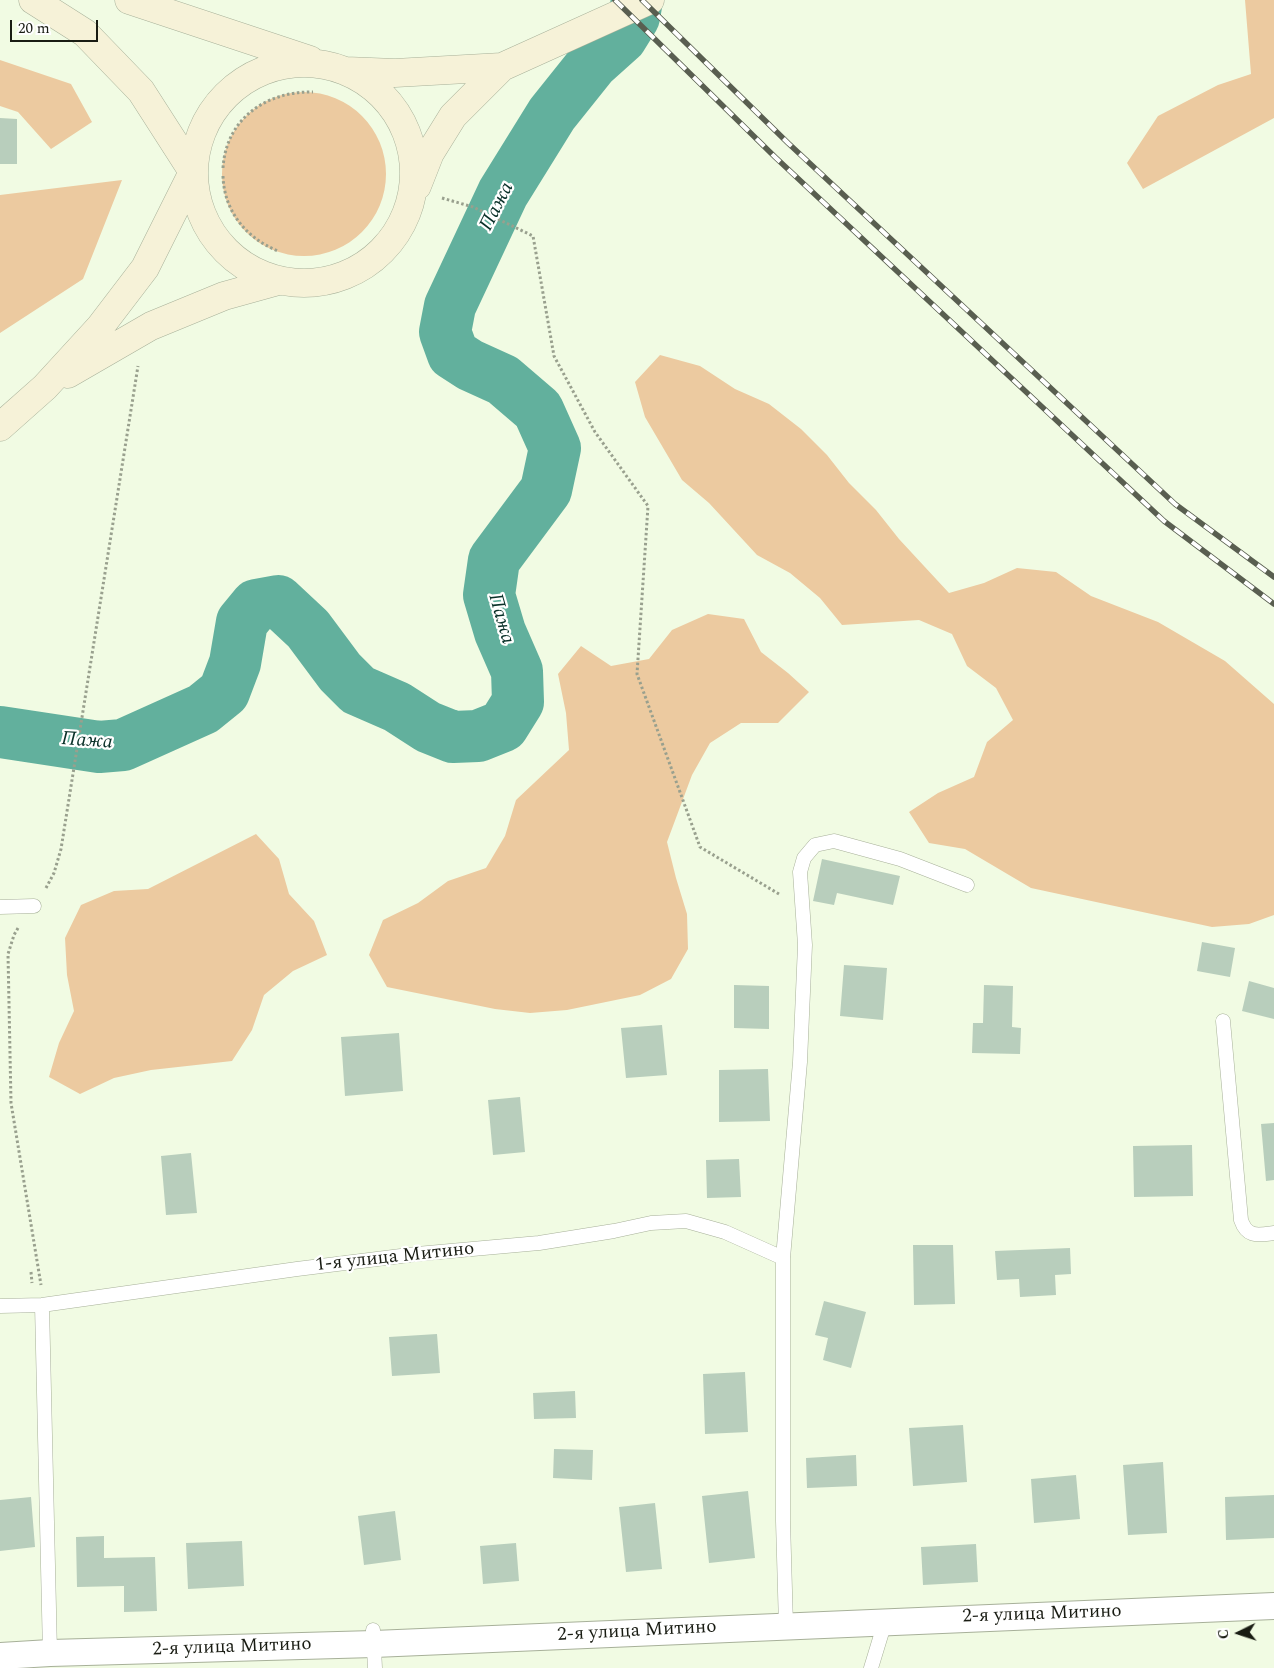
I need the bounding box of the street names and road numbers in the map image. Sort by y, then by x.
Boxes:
street label: 1-я улица Митино [315,1238,475,1278]
street label: 2-я улица Митино [962,1601,1122,1629]
street label: 2-я улица Митино [557,1616,717,1648]
street label: 2-я улица Митино [152,1634,312,1662]

